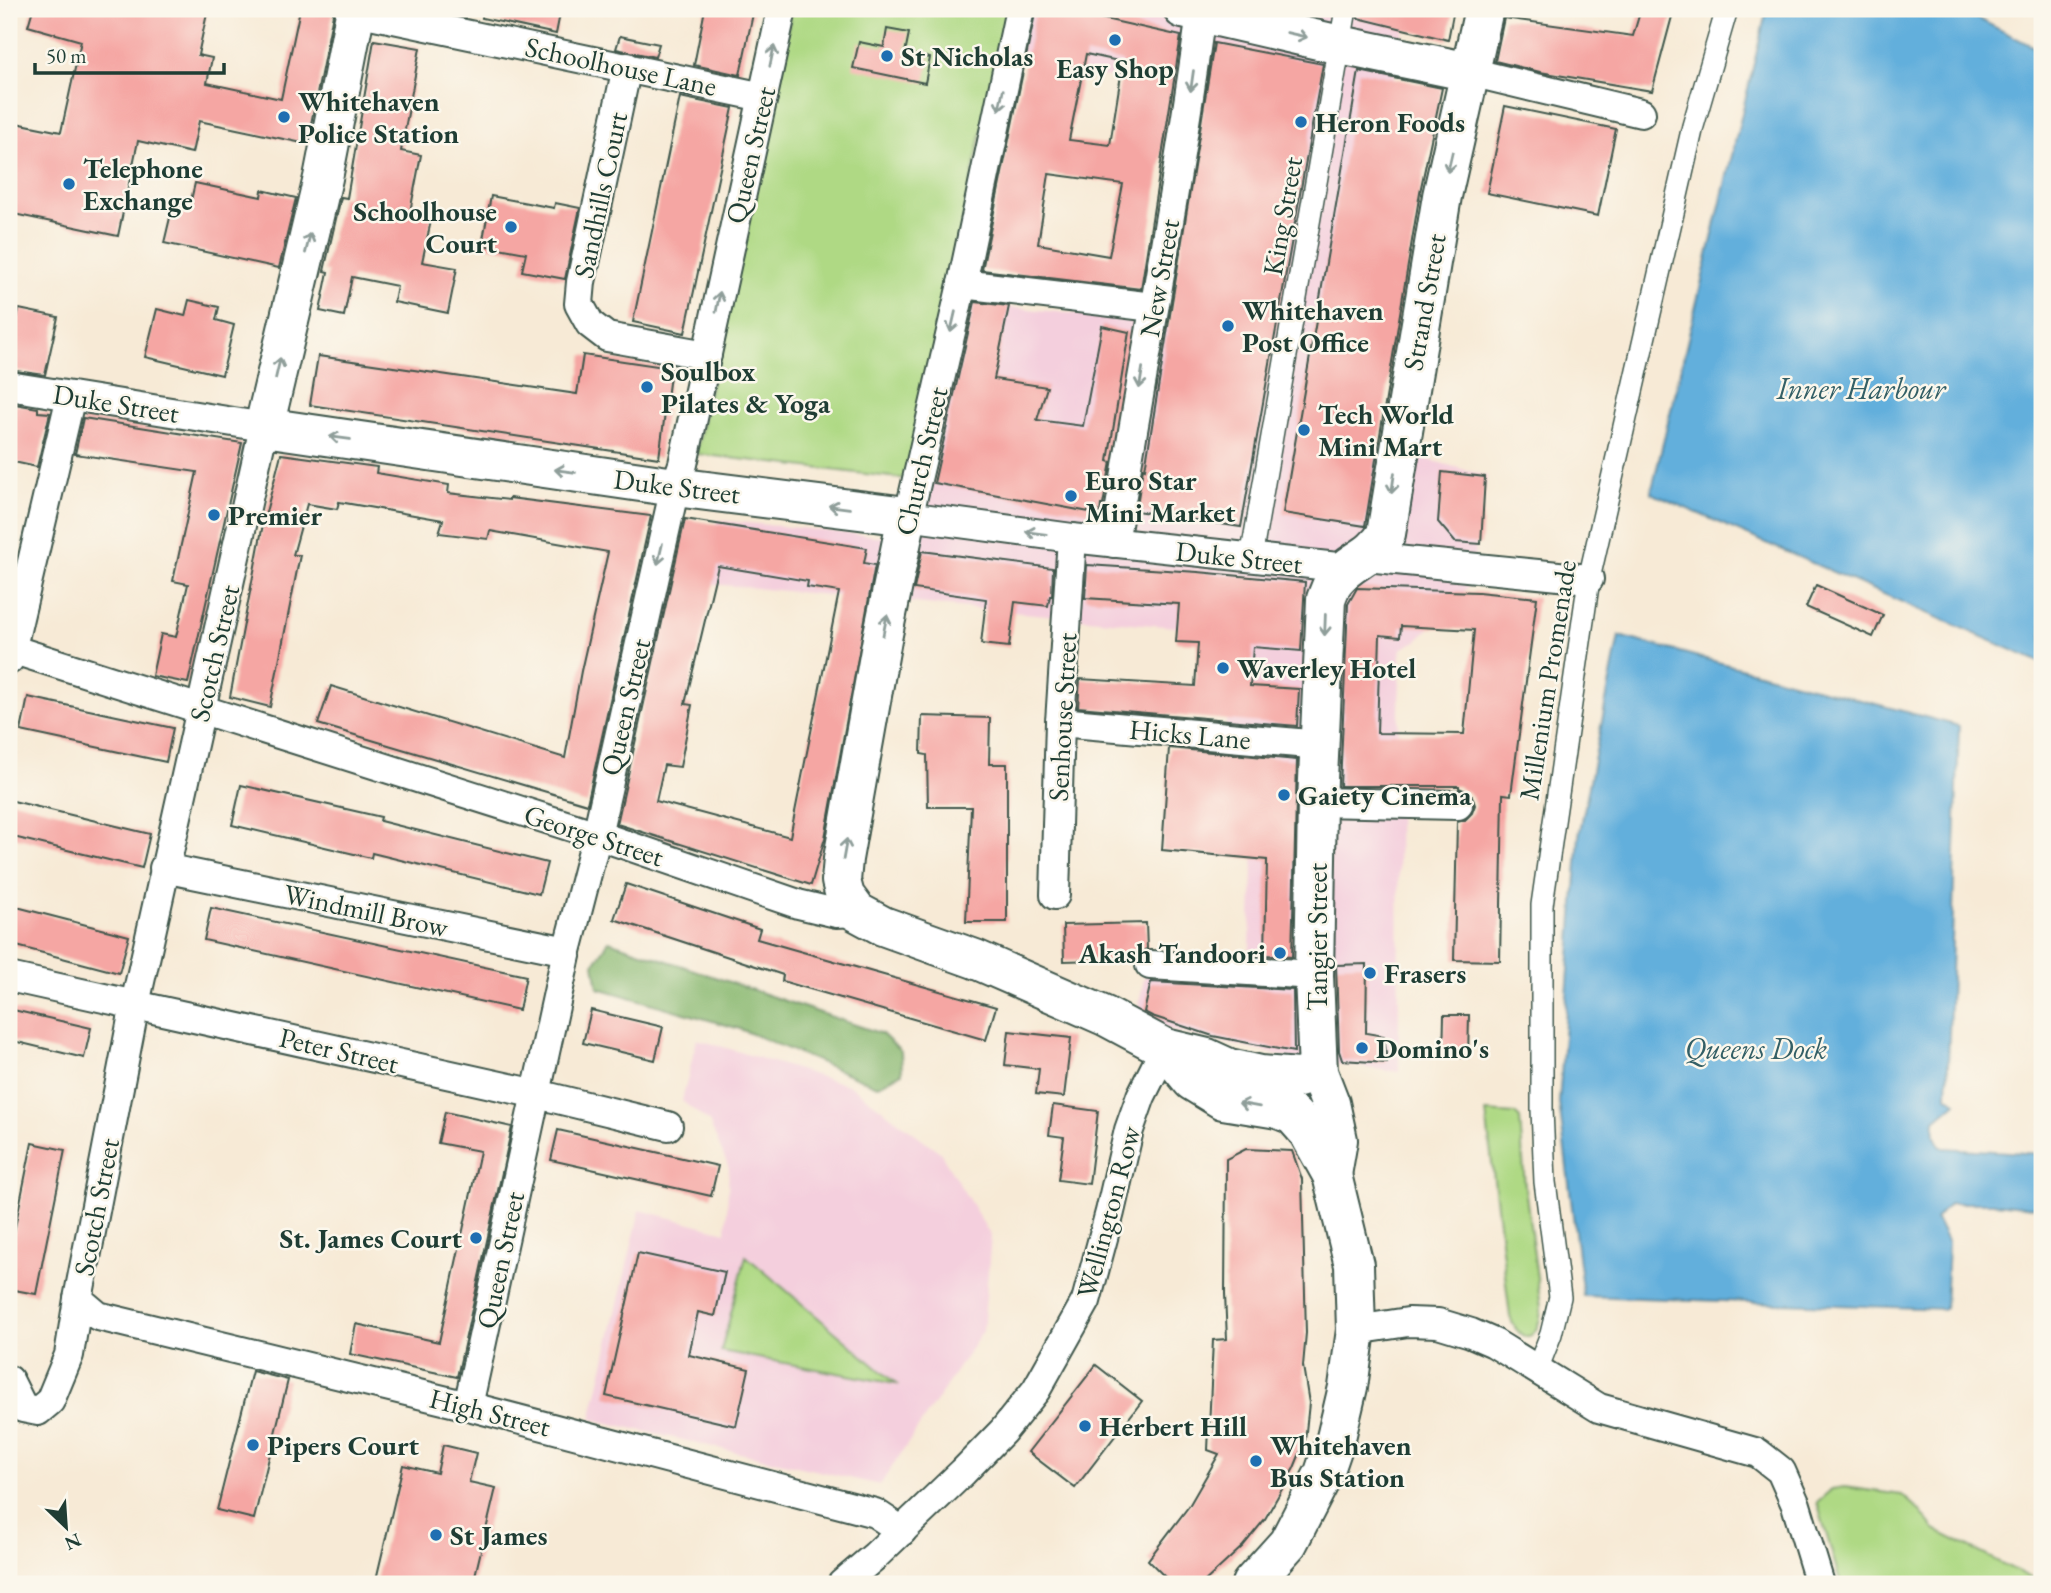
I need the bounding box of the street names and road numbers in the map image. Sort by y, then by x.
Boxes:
street label: Schoolhouse Lane [522,28,720,104]
street label: Queen Street [717,83,783,227]
street label: Sandhills Court [565,108,635,281]
street label: King Street [1254,154,1310,278]
street label: New Street [1131,216,1187,340]
street label: Strand Street [1394,231,1454,373]
street label: Duke Street [50,375,182,431]
street label: Church Street [886,383,956,539]
street label: Duke Street [612,460,742,512]
street label: Duke Street [1174,532,1304,582]
street label: Millenium Promenade [1510,557,1584,803]
street label: Scotch Street [181,581,247,725]
street label: Senhouse Street [1040,632,1084,802]
street label: Queen Street [592,635,658,779]
street label: Hicks Lane [1128,711,1252,757]
street label: George Street [520,796,668,875]
street label: Tangier Street [1299,863,1335,1011]
street label: Windmill Brow [281,875,452,945]
street label: Peter Street [276,1019,402,1081]
street label: Wellington Row [1068,1121,1148,1302]
street label: Scotch Street [65,1135,127,1279]
street label: Queen Street [468,1188,532,1332]
street label: High Street [426,1380,554,1444]

